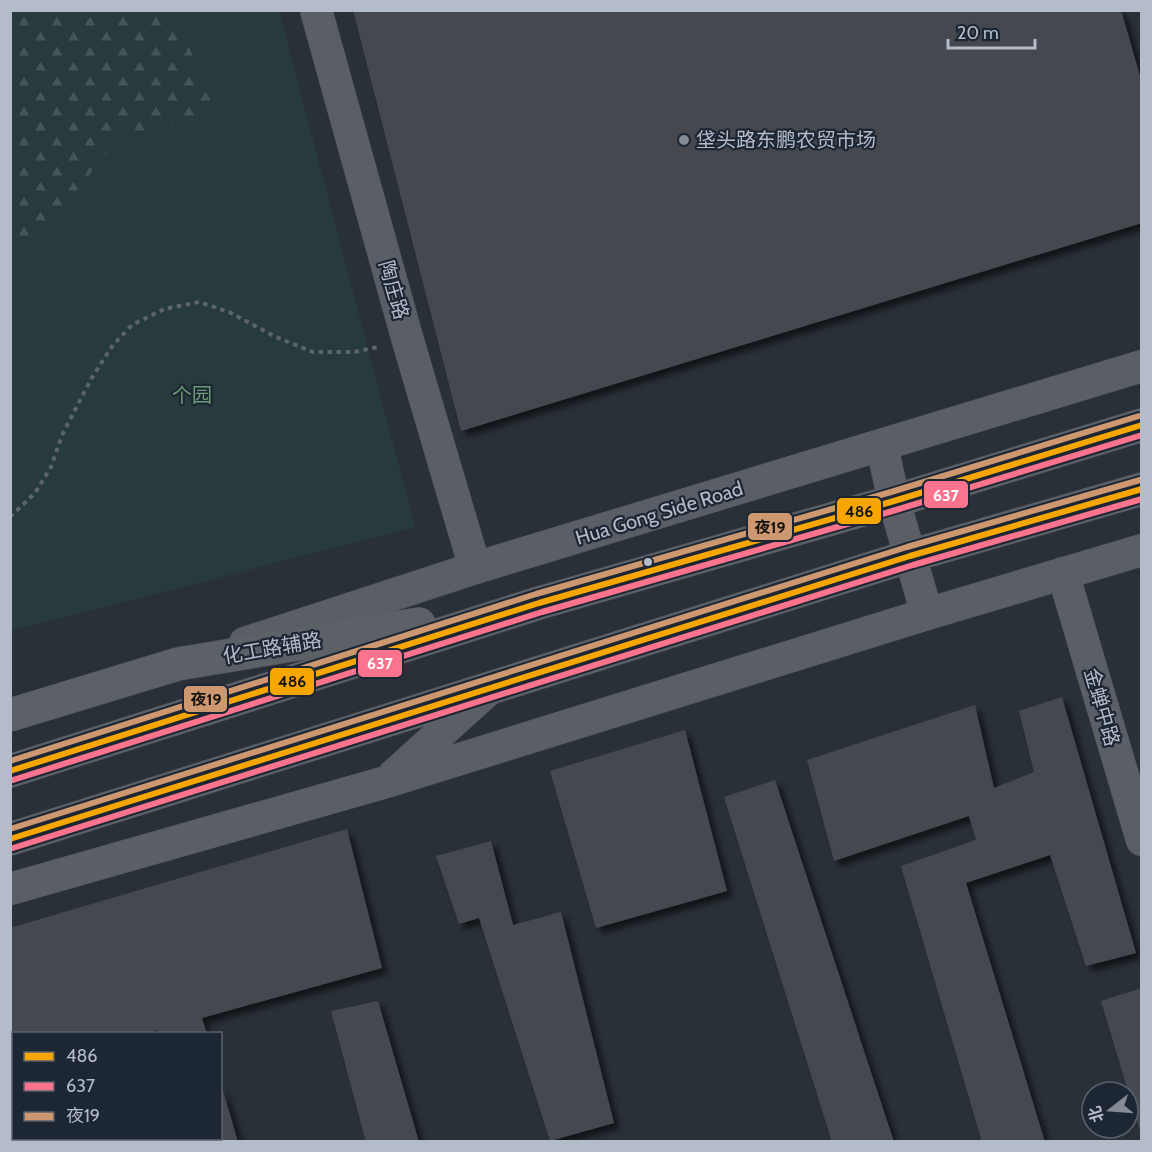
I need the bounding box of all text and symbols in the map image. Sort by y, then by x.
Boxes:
scale bar [948,12,1035,50]
text: 20 m [957,22,999,44]
place label: 垡头路东鹏农贸市场 [696,128,876,152]
marker: 垡头路东鹏农贸市场 [677,133,691,147]
street label: 陶庄路 [374,258,414,322]
park label: 个园 [172,383,212,407]
street label: Hua Gong Side Road [573,476,745,550]
line badge: 637 [923,480,969,509]
text: 637 [933,486,960,505]
line badge: 486 [836,497,882,525]
text: 486 [845,502,873,521]
line badge: 夜19 [747,512,793,541]
text: 夜19 [755,518,785,537]
unlabelled marker [642,556,654,568]
street label: 化工路辅路 [221,627,323,669]
line badge: 637 [357,649,403,678]
text: 637 [367,654,394,673]
street label: 金蝉中路 [1079,665,1125,749]
line badge: 486 [269,667,315,696]
text: 486 [278,672,306,691]
line badge: 夜19 [183,685,228,713]
text: 夜19 [191,690,221,709]
legend [12,1032,222,1140]
text: 486 [66,1045,98,1067]
text: 637 [66,1075,95,1097]
north arrow [1080,1080,1140,1140]
text: 北 [1085,1104,1108,1125]
text: 夜19 [66,1105,100,1127]

